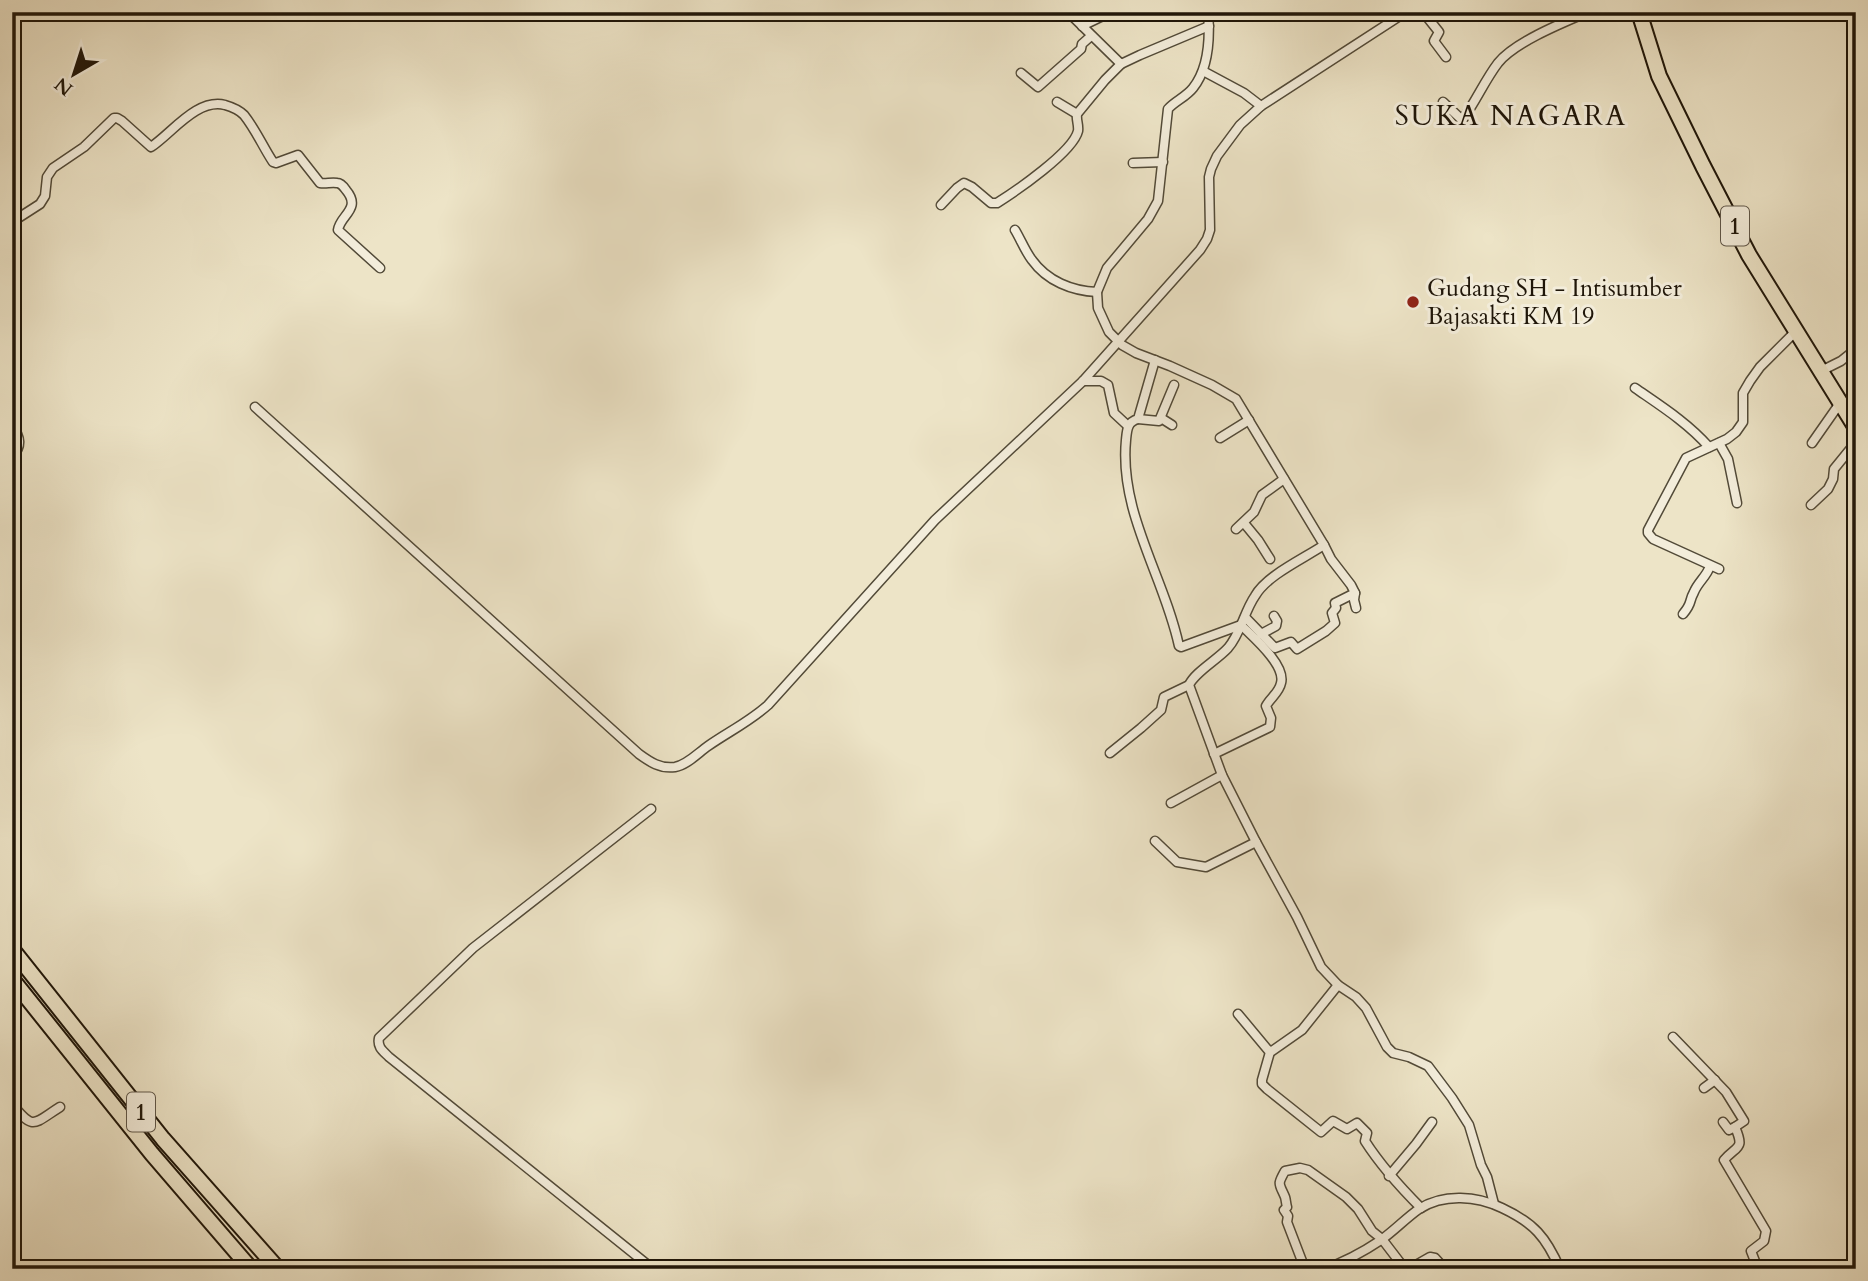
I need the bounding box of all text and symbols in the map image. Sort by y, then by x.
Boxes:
north arrow [38,38,108,108]
text: N [49,71,79,102]
district label: SUKA NAGARA [1395,97,1627,135]
road number: 1 [1721,206,1749,246]
place label: Gudang SH - Intisumber Bajasakti KM 19 [1427,272,1682,333]
marker: Gudang SH - Intisumber Bajasakti KM 19 [1405,294,1421,310]
road number: 1 [127,1092,155,1132]

